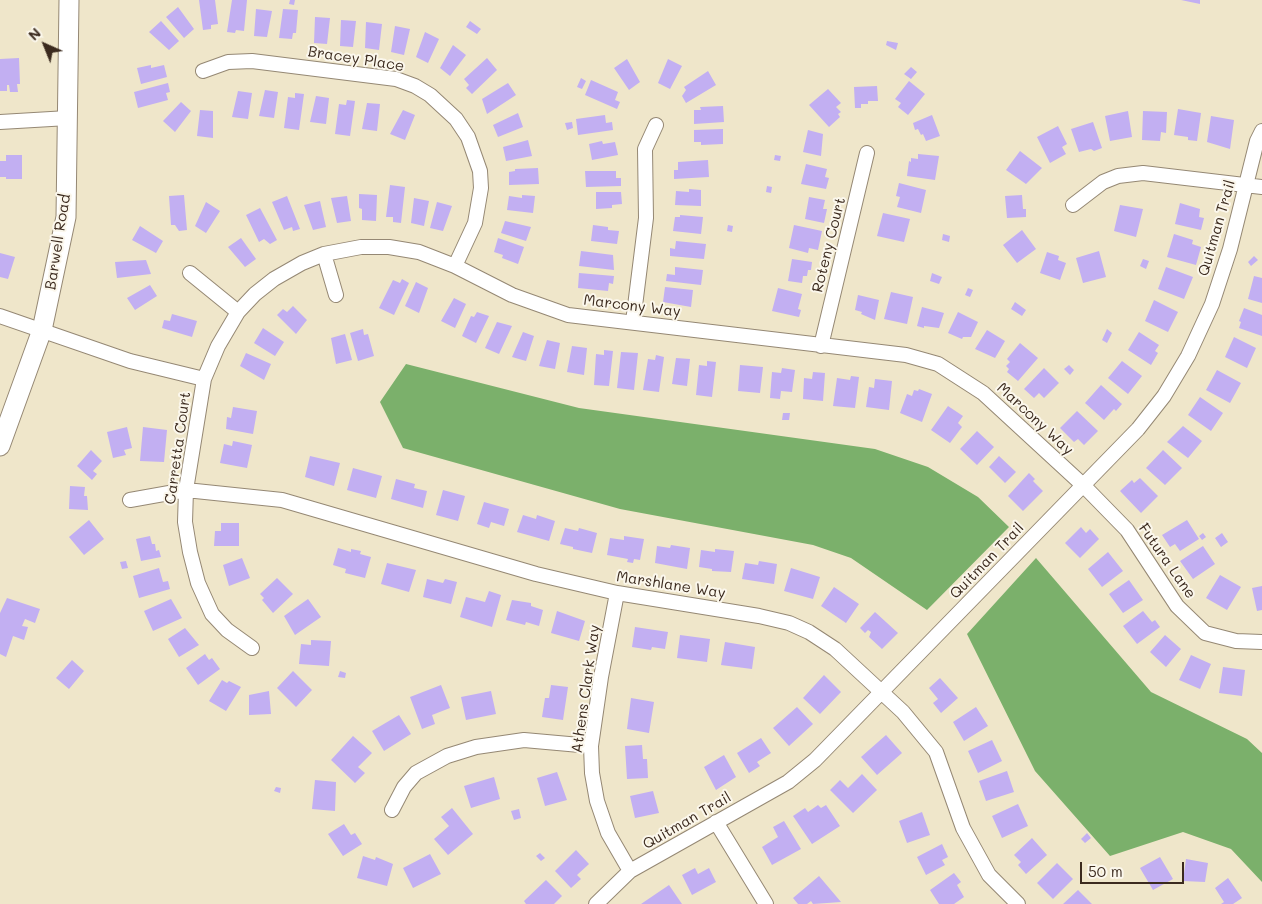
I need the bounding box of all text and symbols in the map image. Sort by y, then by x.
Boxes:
north arrow [20,20,70,70]
text: N [24,23,45,44]
street label: Bracey Place [307,42,405,76]
street label: Quitman Trail [1195,178,1239,278]
street label: Barwell Road [42,193,74,291]
street label: Roteny Court [809,196,849,294]
street label: Marcony Way [582,291,682,321]
street label: Marcony Way [993,379,1077,459]
street label: Carretta Court [161,390,195,506]
street label: Quitman Trail [946,519,1028,603]
street label: Futura Lane [1134,520,1200,602]
street label: Marshlane Way [615,567,727,603]
street label: Athens Clark Way [568,624,604,754]
street label: Quitman Trail [640,788,734,854]
scale bar [1082,852,1186,884]
text: 50 m [1088,861,1123,881]

